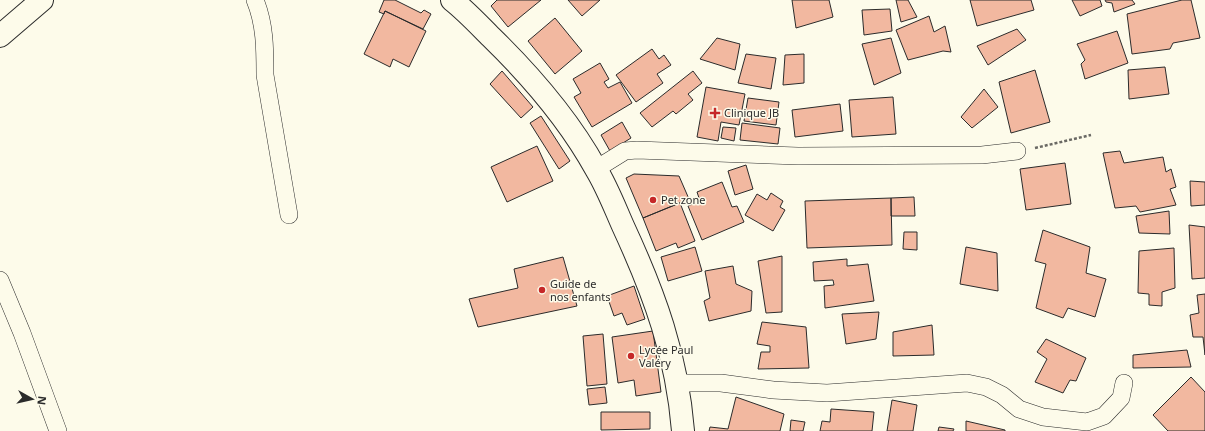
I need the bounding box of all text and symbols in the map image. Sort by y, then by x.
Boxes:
place label: Clinique JB [724,105,779,120]
marker: Clinique JB [709,107,721,119]
place label: Pet zone [661,192,706,207]
marker: Pet zone [648,195,658,205]
place label: Guide de nos enfants [550,276,611,304]
marker: Guide de nos enfants [537,285,547,295]
place label: Lycée Paul Valéry [639,342,693,370]
marker: Lycée Paul Valéry [626,351,636,361]
north arrow [12,379,52,419]
text: N [34,395,50,406]

